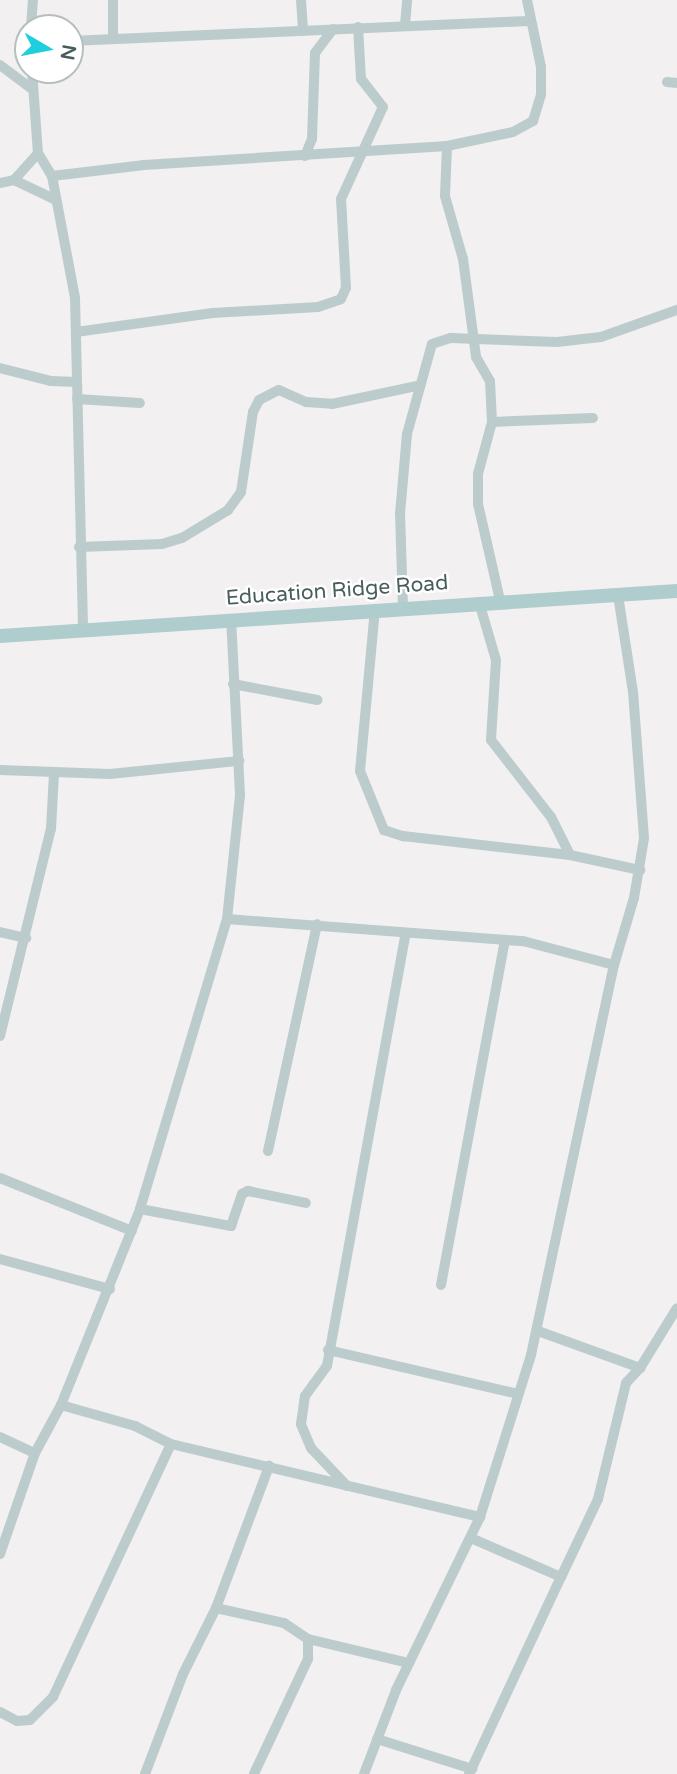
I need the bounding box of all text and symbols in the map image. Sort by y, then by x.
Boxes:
north arrow [14,14,84,84]
text: N [56,43,80,62]
street label: Education Ridge Road [225,571,449,611]

